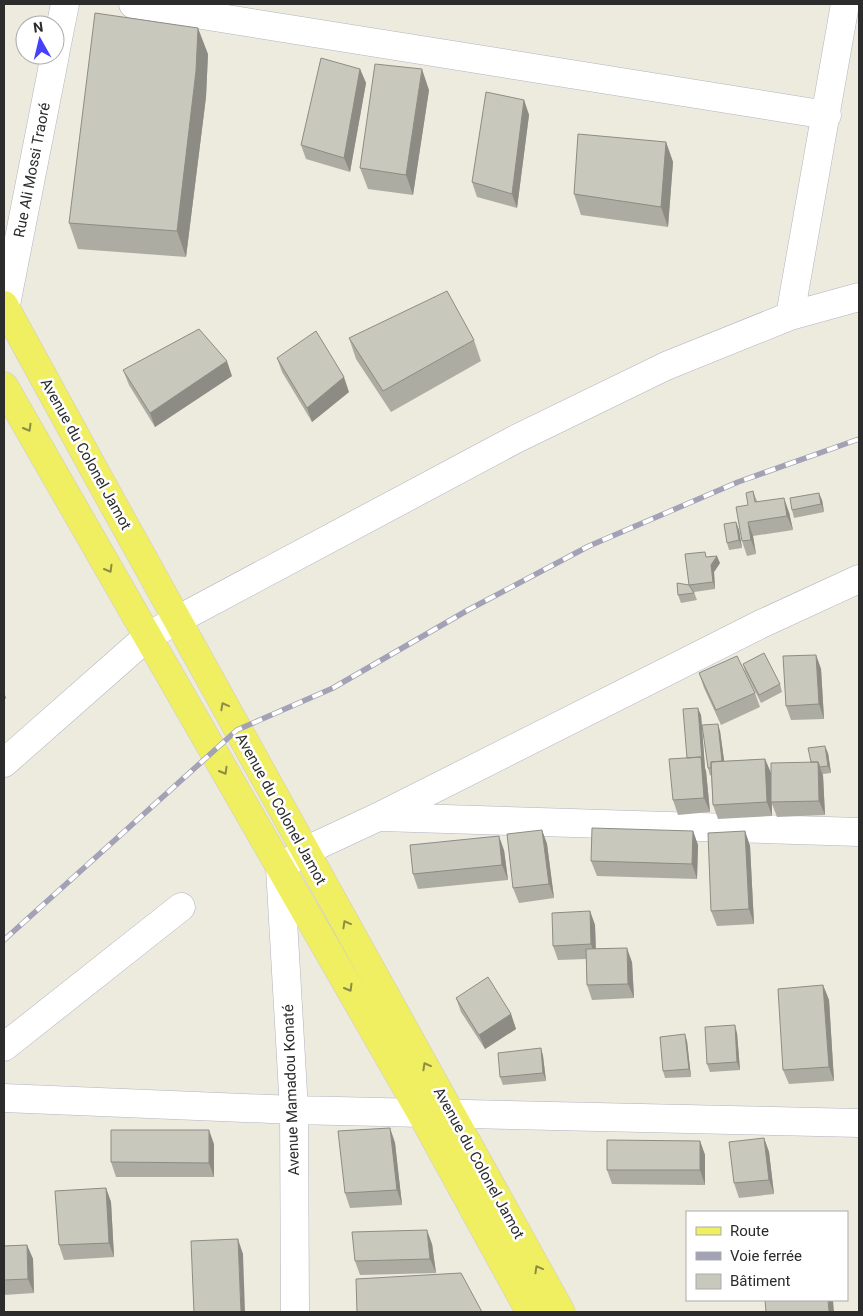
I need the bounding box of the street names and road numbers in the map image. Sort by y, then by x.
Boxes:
street label: Rue Ali Mossi Traoré [10,101,54,239]
street label: Avenue du Colonel Jamot [37,375,135,533]
street label: Avenue du Colonel Jamot [232,730,330,888]
street label: Avenue Mamadou Konaté [279,1004,303,1176]
street label: Avenue du Colonel Jamot [430,1084,528,1242]

